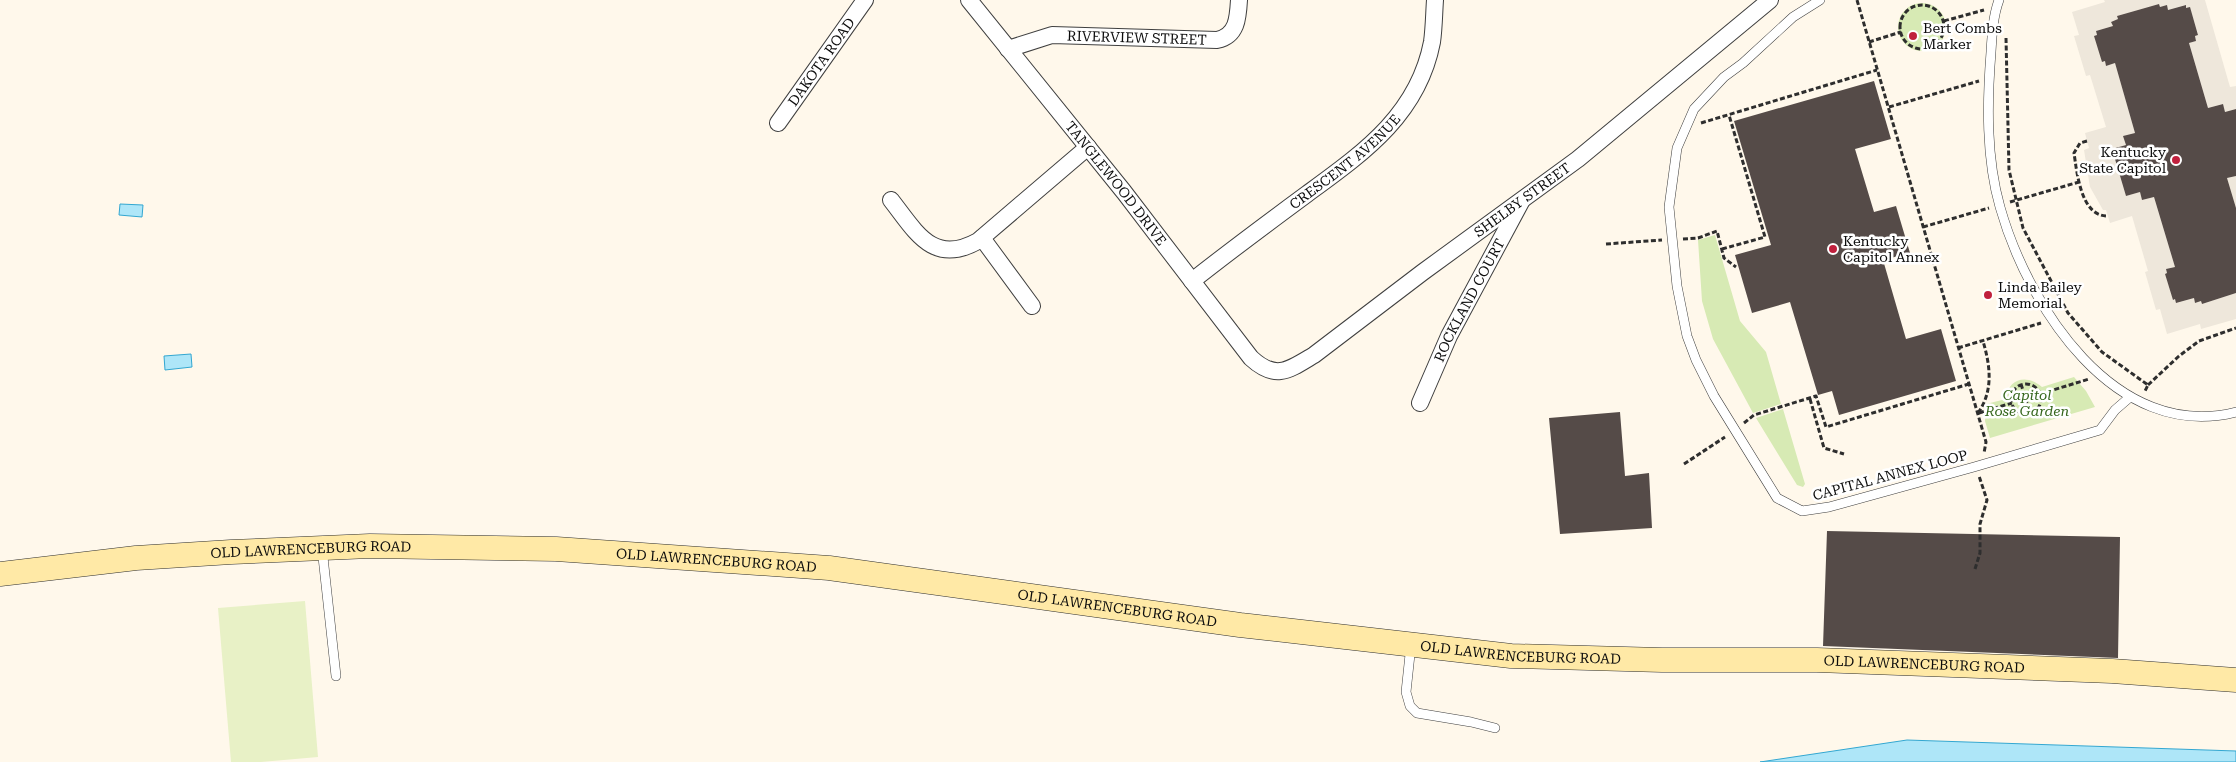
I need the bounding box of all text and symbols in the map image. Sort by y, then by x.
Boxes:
street label: DAKOTA ROAD [785,15,858,109]
place label: Bert Combs Marker [1923,20,2002,52]
street label: RIVERVIEW STREET [1067,27,1207,48]
marker: Bert Combs Marker [1907,30,1919,42]
street label: CRESCENT AVENUE [1286,111,1404,212]
street label: TANGLEWOOD DRIVE [1062,118,1170,249]
place label: Kentucky State Capitol [2079,144,2167,176]
marker: Kentucky State Capitol [2170,154,2182,166]
street label: SHELBY STREET [1471,159,1573,240]
place label: Kentucky Capitol Annex [1843,233,1939,265]
street label: ROCKLAND COURT [1431,236,1508,364]
marker: Kentucky Capitol Annex [1827,243,1839,255]
place label: Linda Bailey Memorial [1998,279,2082,311]
marker: Linda Bailey Memorial [1982,289,1994,301]
park label: Capitol Rose Garden [1984,387,2069,419]
street label: CAPITAL ANNEX LOOP [1811,447,1969,503]
street label: OLD LAWRENCEBURG ROAD [210,538,412,561]
street label: OLD LAWRENCEBURG ROAD [615,545,817,575]
street label: OLD LAWRENCEBURG ROAD [1017,586,1218,630]
street label: OLD LAWRENCEBURG ROAD [1419,638,1621,667]
street label: OLD LAWRENCEBURG ROAD [1823,652,2025,676]

